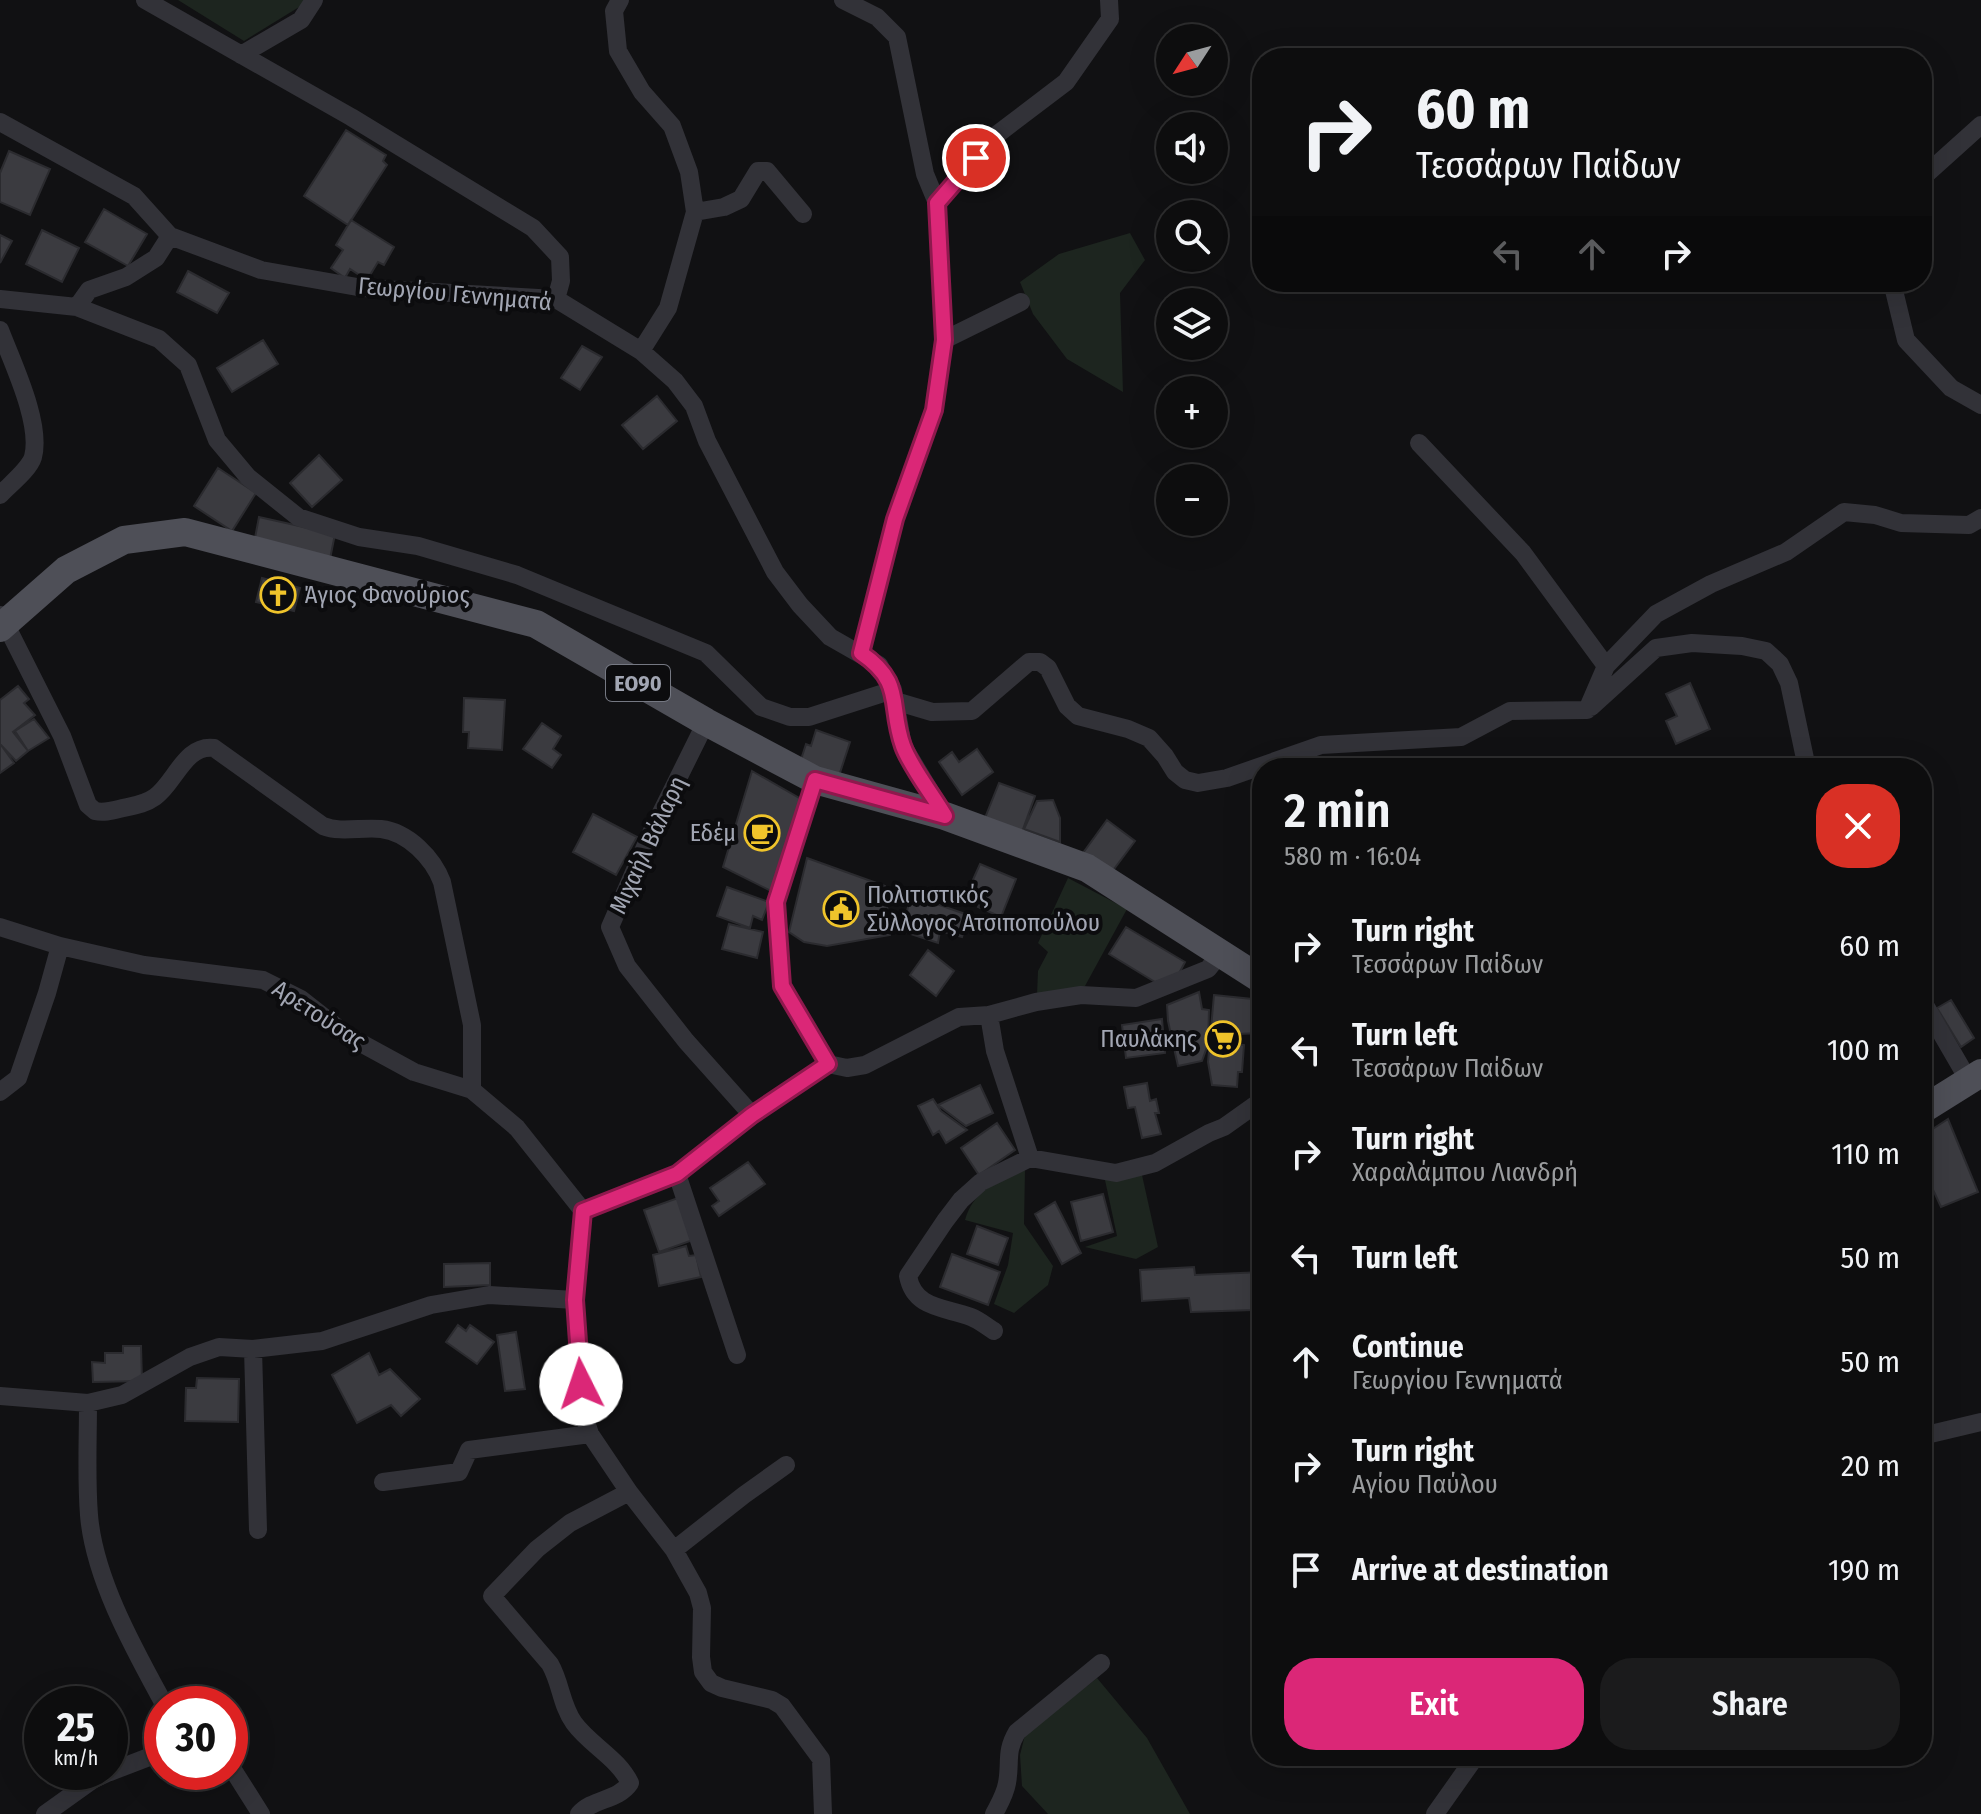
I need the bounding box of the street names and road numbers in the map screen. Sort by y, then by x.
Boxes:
street label: Γεωργίου Γεννηματά [357,272,553,316]
road number: ΕΟ90 [606,665,670,701]
street label: Μιχαήλ Βάλαρη [604,772,692,918]
street label: Αρετούσας [267,975,371,1055]

